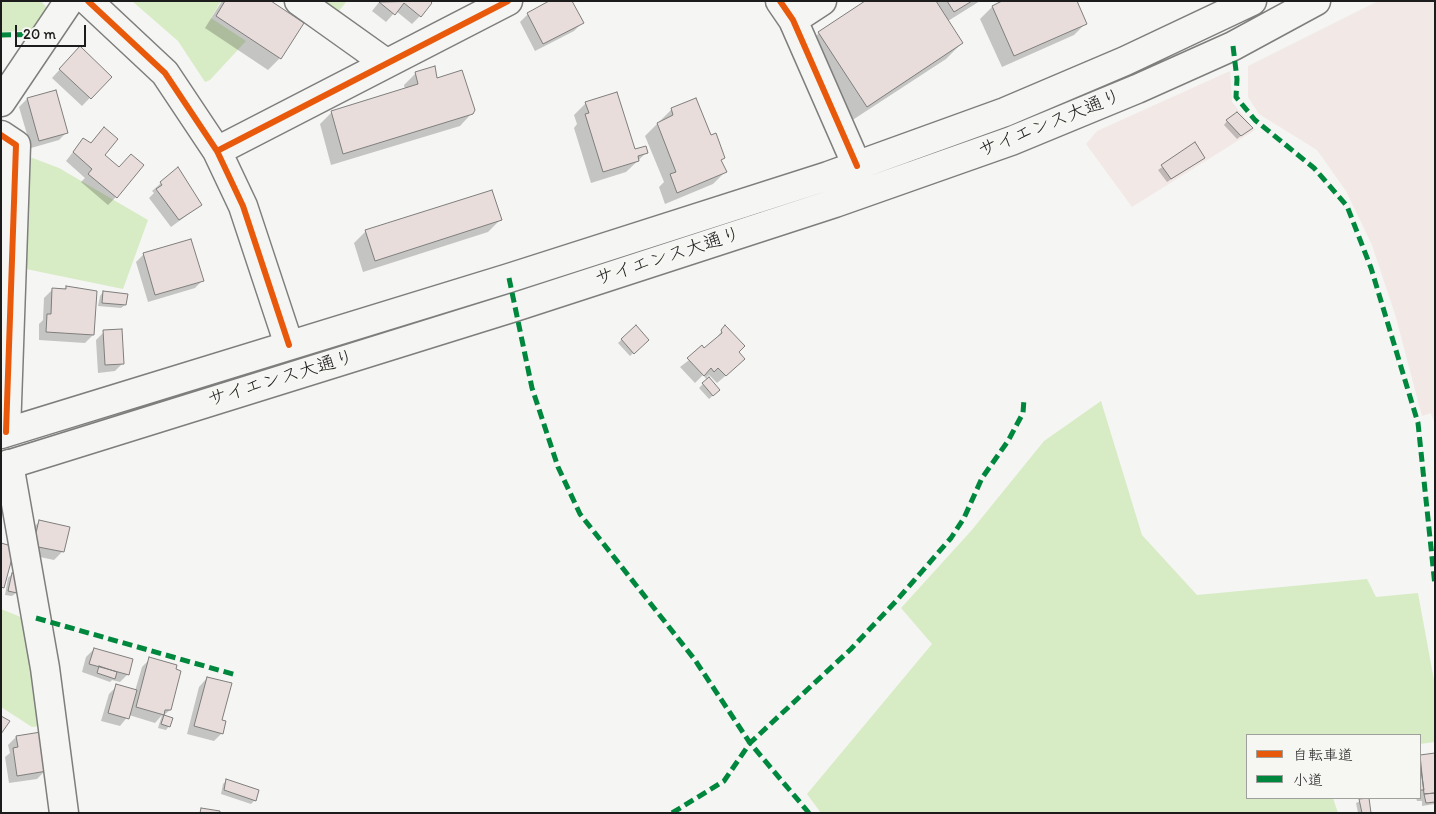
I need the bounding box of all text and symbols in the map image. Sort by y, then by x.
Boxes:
scale bar [18,15,89,47]
text: 20 m [23,25,56,43]
street label: サイエンス大通り [975,85,1125,163]
street label: サイエンス大通り [592,223,744,291]
street label: サイエンス大通り [205,346,357,412]
legend [1246,734,1421,799]
text: 自転車道 [1293,746,1353,764]
text: 小道 [1293,771,1323,789]

